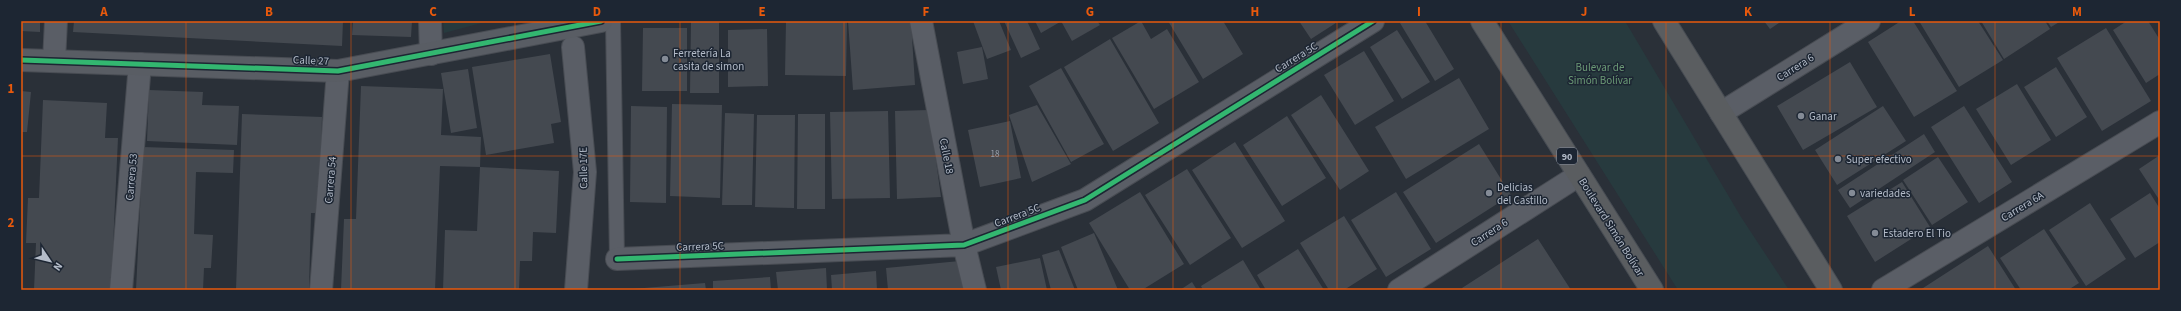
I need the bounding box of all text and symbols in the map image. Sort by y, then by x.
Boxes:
text: A [99,3,108,21]
text: B [265,3,273,21]
text: C [429,3,437,21]
text: D [593,3,601,21]
text: E [758,3,766,21]
text: F [923,3,930,21]
text: G [1086,3,1094,21]
text: H [1251,3,1259,21]
text: I [1417,3,1421,21]
text: J [1581,3,1587,21]
text: K [1744,3,1753,21]
text: L [1909,3,1916,21]
text: M [2072,3,2082,21]
street label: Carrera 5C [1272,38,1321,76]
place label: Ferretería La casita de simon [673,46,744,74]
street label: Carrera 6 [1774,50,1817,85]
street label: Calle 27 [293,52,329,69]
marker: Ferretería La casita de simon [660,54,670,64]
park label: Bulevar de Simón Bolívar [1568,60,1632,88]
text: 1 [8,80,15,98]
place label: Ganar [1809,109,1837,124]
marker: Ganar [1796,111,1806,121]
street label: Calle 18 [936,137,957,176]
street label: Calle 17E [576,147,591,189]
house number: 18 [991,148,1000,161]
road number: 90 [1557,148,1577,164]
place label: Super efectivo [1846,152,1912,167]
street label: Carrera 53 [122,153,141,201]
marker: Super efectivo [1833,154,1843,164]
street label: Carrera 54 [321,155,340,204]
street label: Boulevard Simón Bolívar [1575,175,1648,279]
place label: Delicias del Castillo [1497,180,1548,208]
place label: variedades [1860,186,1911,201]
marker: Delicias del Castillo [1484,188,1494,198]
marker: variedades [1847,188,1857,198]
street label: Carrera 6A [1998,188,2047,225]
street label: Carrera 5C [992,200,1042,231]
text: 2 [8,214,15,232]
street label: Carrera 6 [1468,215,1511,250]
place label: Estadero El Tio [1883,226,1951,241]
marker: Estadero El Tio [1870,228,1880,238]
street label: Carrera 5C [676,238,724,255]
north arrow [30,241,70,281]
text: N [50,259,66,274]

